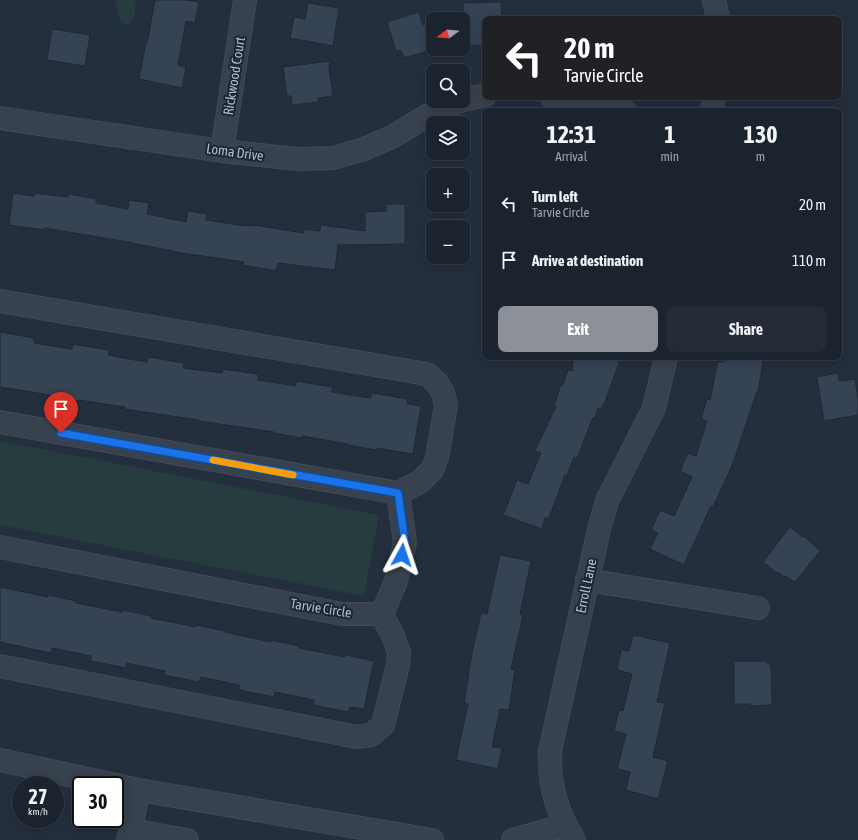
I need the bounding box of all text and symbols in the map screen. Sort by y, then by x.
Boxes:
north arrow [426,12,470,56]
map controls [426,12,470,264]
icon: left [498,32,550,84]
text: 20 m [564,32,614,64]
street label: Rickwood Court [220,36,248,116]
button: search [426,64,470,108]
text: Tarvie Circle [564,65,644,86]
button: layers [426,116,470,160]
text: 12:31 [547,121,596,148]
text: 1 [664,121,675,148]
text: 130 [744,121,777,148]
street label: Loma Drive [205,140,265,164]
text: Arrival [555,149,587,164]
text: min [660,149,679,164]
text: m [756,149,765,164]
button: + [426,168,470,212]
text: Turn left [532,188,578,205]
icon: left [498,193,520,215]
text: 20 m [799,196,826,213]
text: Tarvie Circle [532,205,589,220]
button: − [426,220,470,264]
icon: arrive [498,249,520,271]
text: Arrive at destination [532,252,643,269]
text: 110 m [792,252,826,269]
button: Exit [498,306,658,352]
button: Share [666,306,826,352]
pin [44,392,78,433]
icon: arrive [50,398,72,420]
position arrow [381,534,423,576]
street label: Erroll Lane [572,557,600,615]
street label: Tarvie Circle [289,595,353,621]
speed limit sign: 30 [72,776,124,828]
text: 27 [29,785,47,808]
text: km/h [28,806,48,817]

